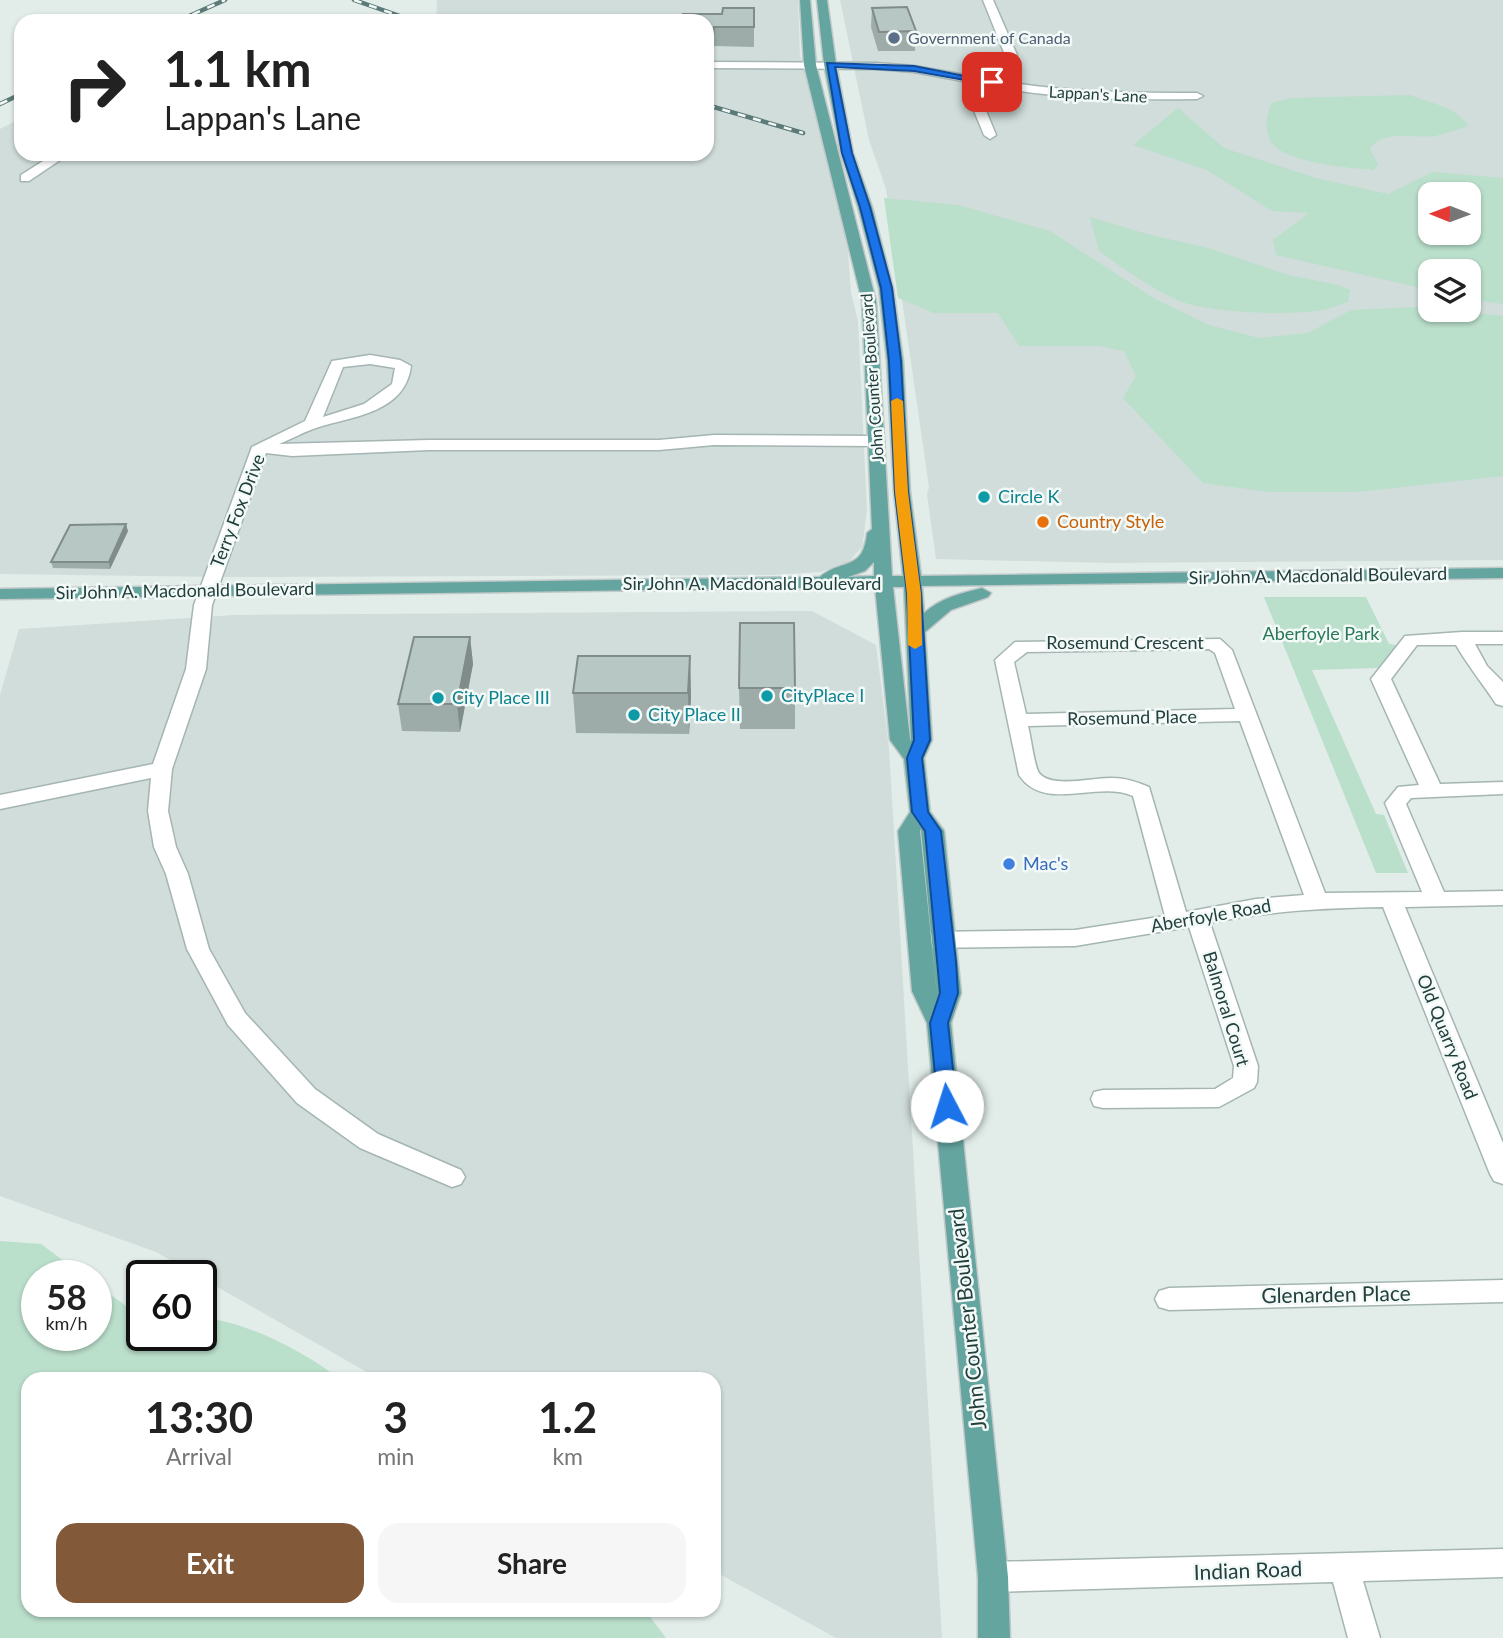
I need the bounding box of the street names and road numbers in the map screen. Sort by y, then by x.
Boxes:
street label: Lappan's Lane [1048,81,1148,106]
street label: John Counter Boulevard [856,293,887,463]
street label: Terry Fox Drive [205,451,269,571]
street label: Sir John A. Macdonald Boulevard [1189,562,1447,588]
street label: Sir John A. Macdonald Boulevard [623,572,881,594]
street label: Sir John A. Macdonald Boulevard [56,577,314,603]
street label: Rosemund Crescent [1046,631,1204,653]
street label: Rosemund Place [1067,705,1197,729]
street label: Aberfoyle Road [1149,894,1273,936]
street label: Balmoral Court [1199,949,1255,1069]
street label: Old Quarry Road [1413,971,1483,1102]
street label: John Counter Boulevard [942,1207,991,1431]
street label: Glenarden Place [1261,1280,1411,1307]
street label: Indian Road [1193,1555,1303,1584]

